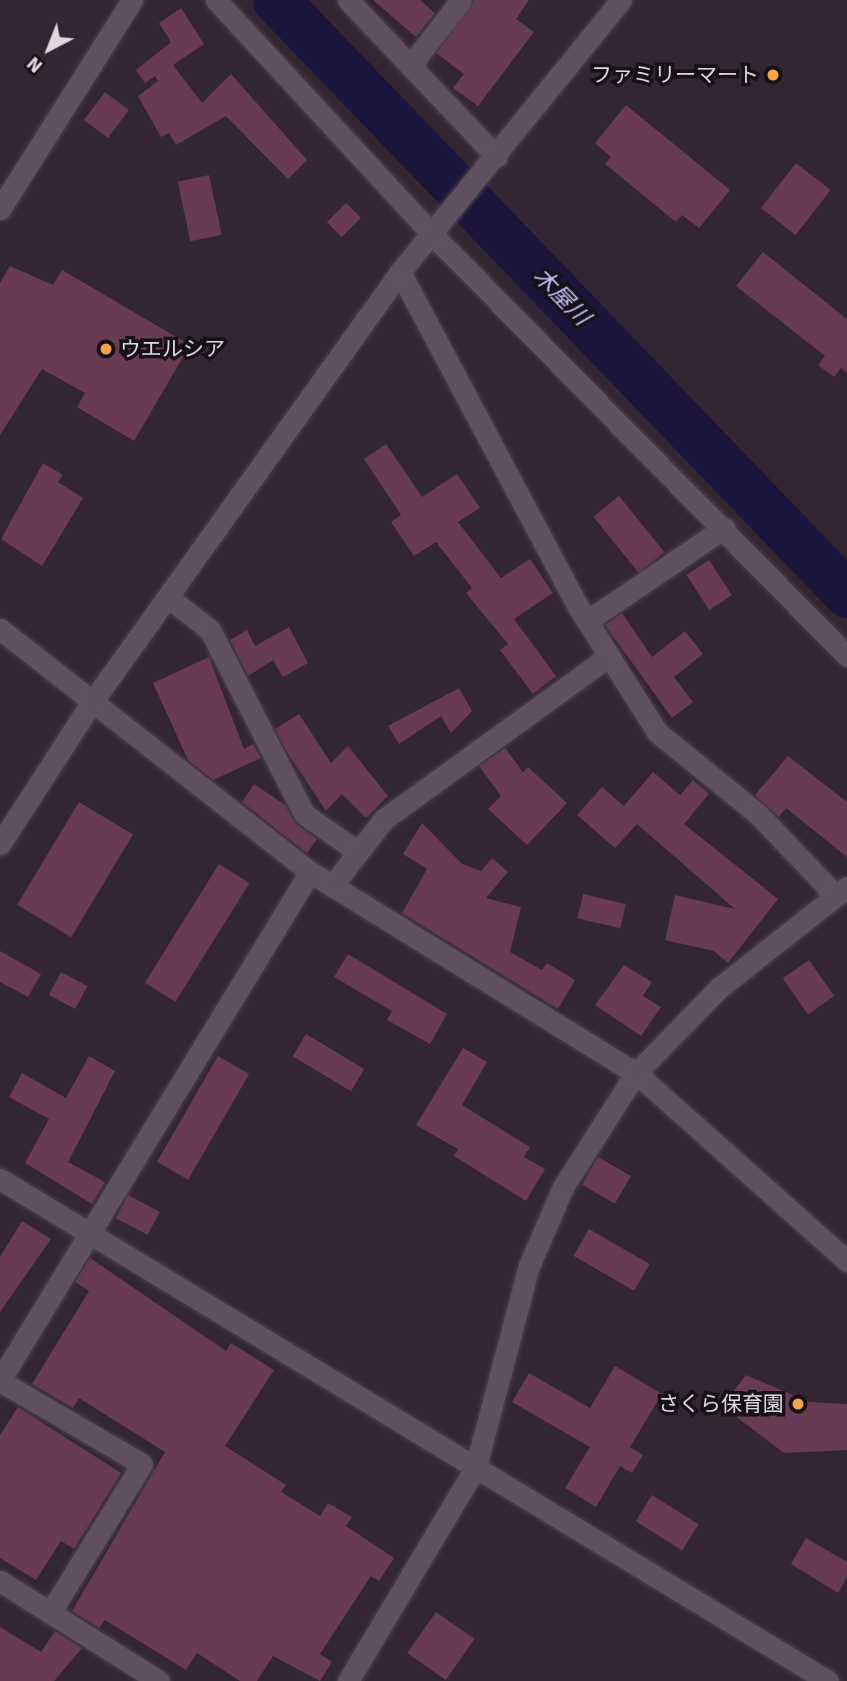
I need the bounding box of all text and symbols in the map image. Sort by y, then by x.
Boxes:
north arrow [14,14,84,84]
text: N [22,51,48,78]
place label: ファミリーマート [591,62,759,88]
marker: ファミリーマート [765,67,781,83]
water label: 木屋川 [527,263,595,331]
place label: ウエルシア [120,336,225,362]
marker: ウエルシア [98,341,114,357]
place label: さくら保育園 [658,1391,784,1417]
marker: さくら保育園 [790,1396,806,1412]

